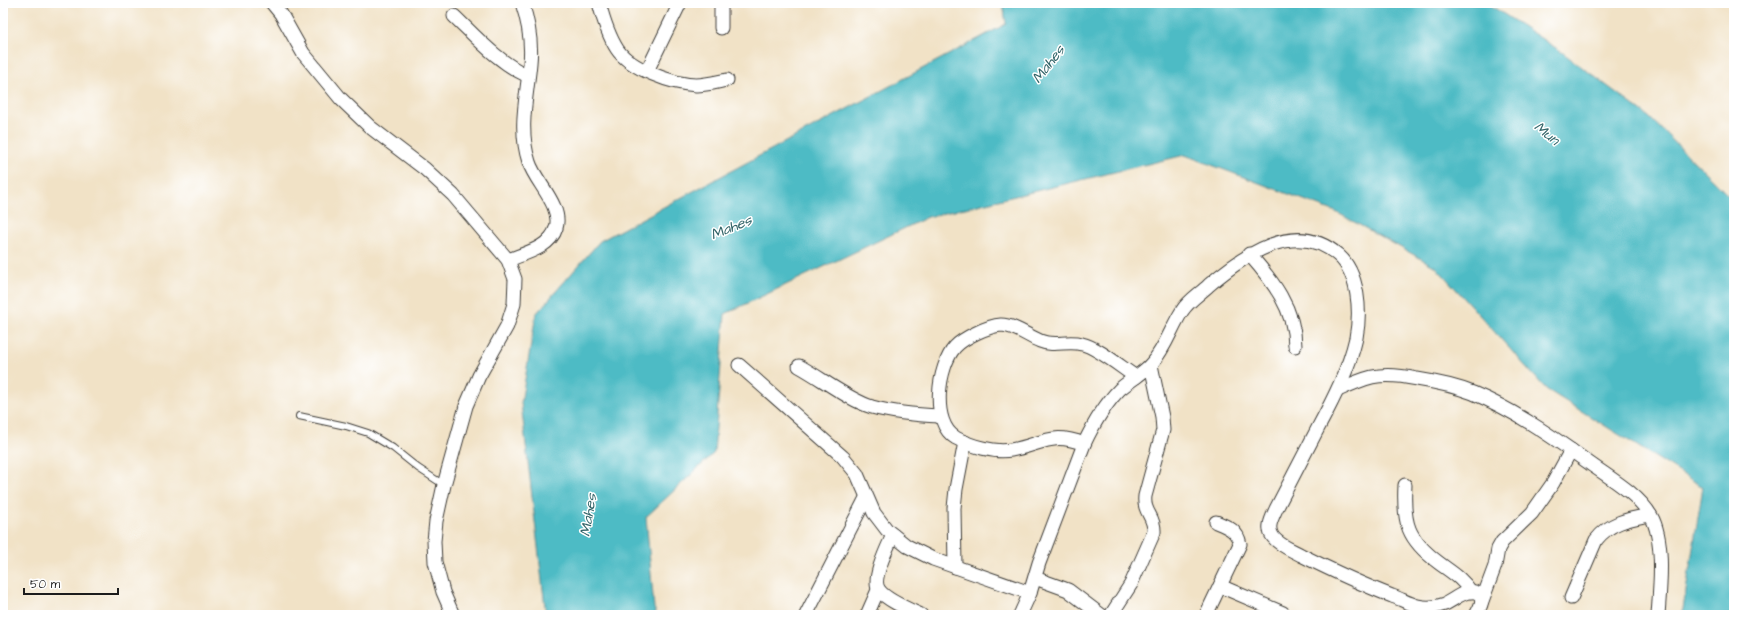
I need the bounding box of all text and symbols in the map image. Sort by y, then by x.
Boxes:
water label: Mahes [1027,40,1071,88]
water label: Mun [1529,117,1565,151]
water label: Mahes [707,209,756,245]
water label: Mahes [575,491,602,538]
scale bar [24,570,118,596]
text: 50 m [30,576,61,593]

